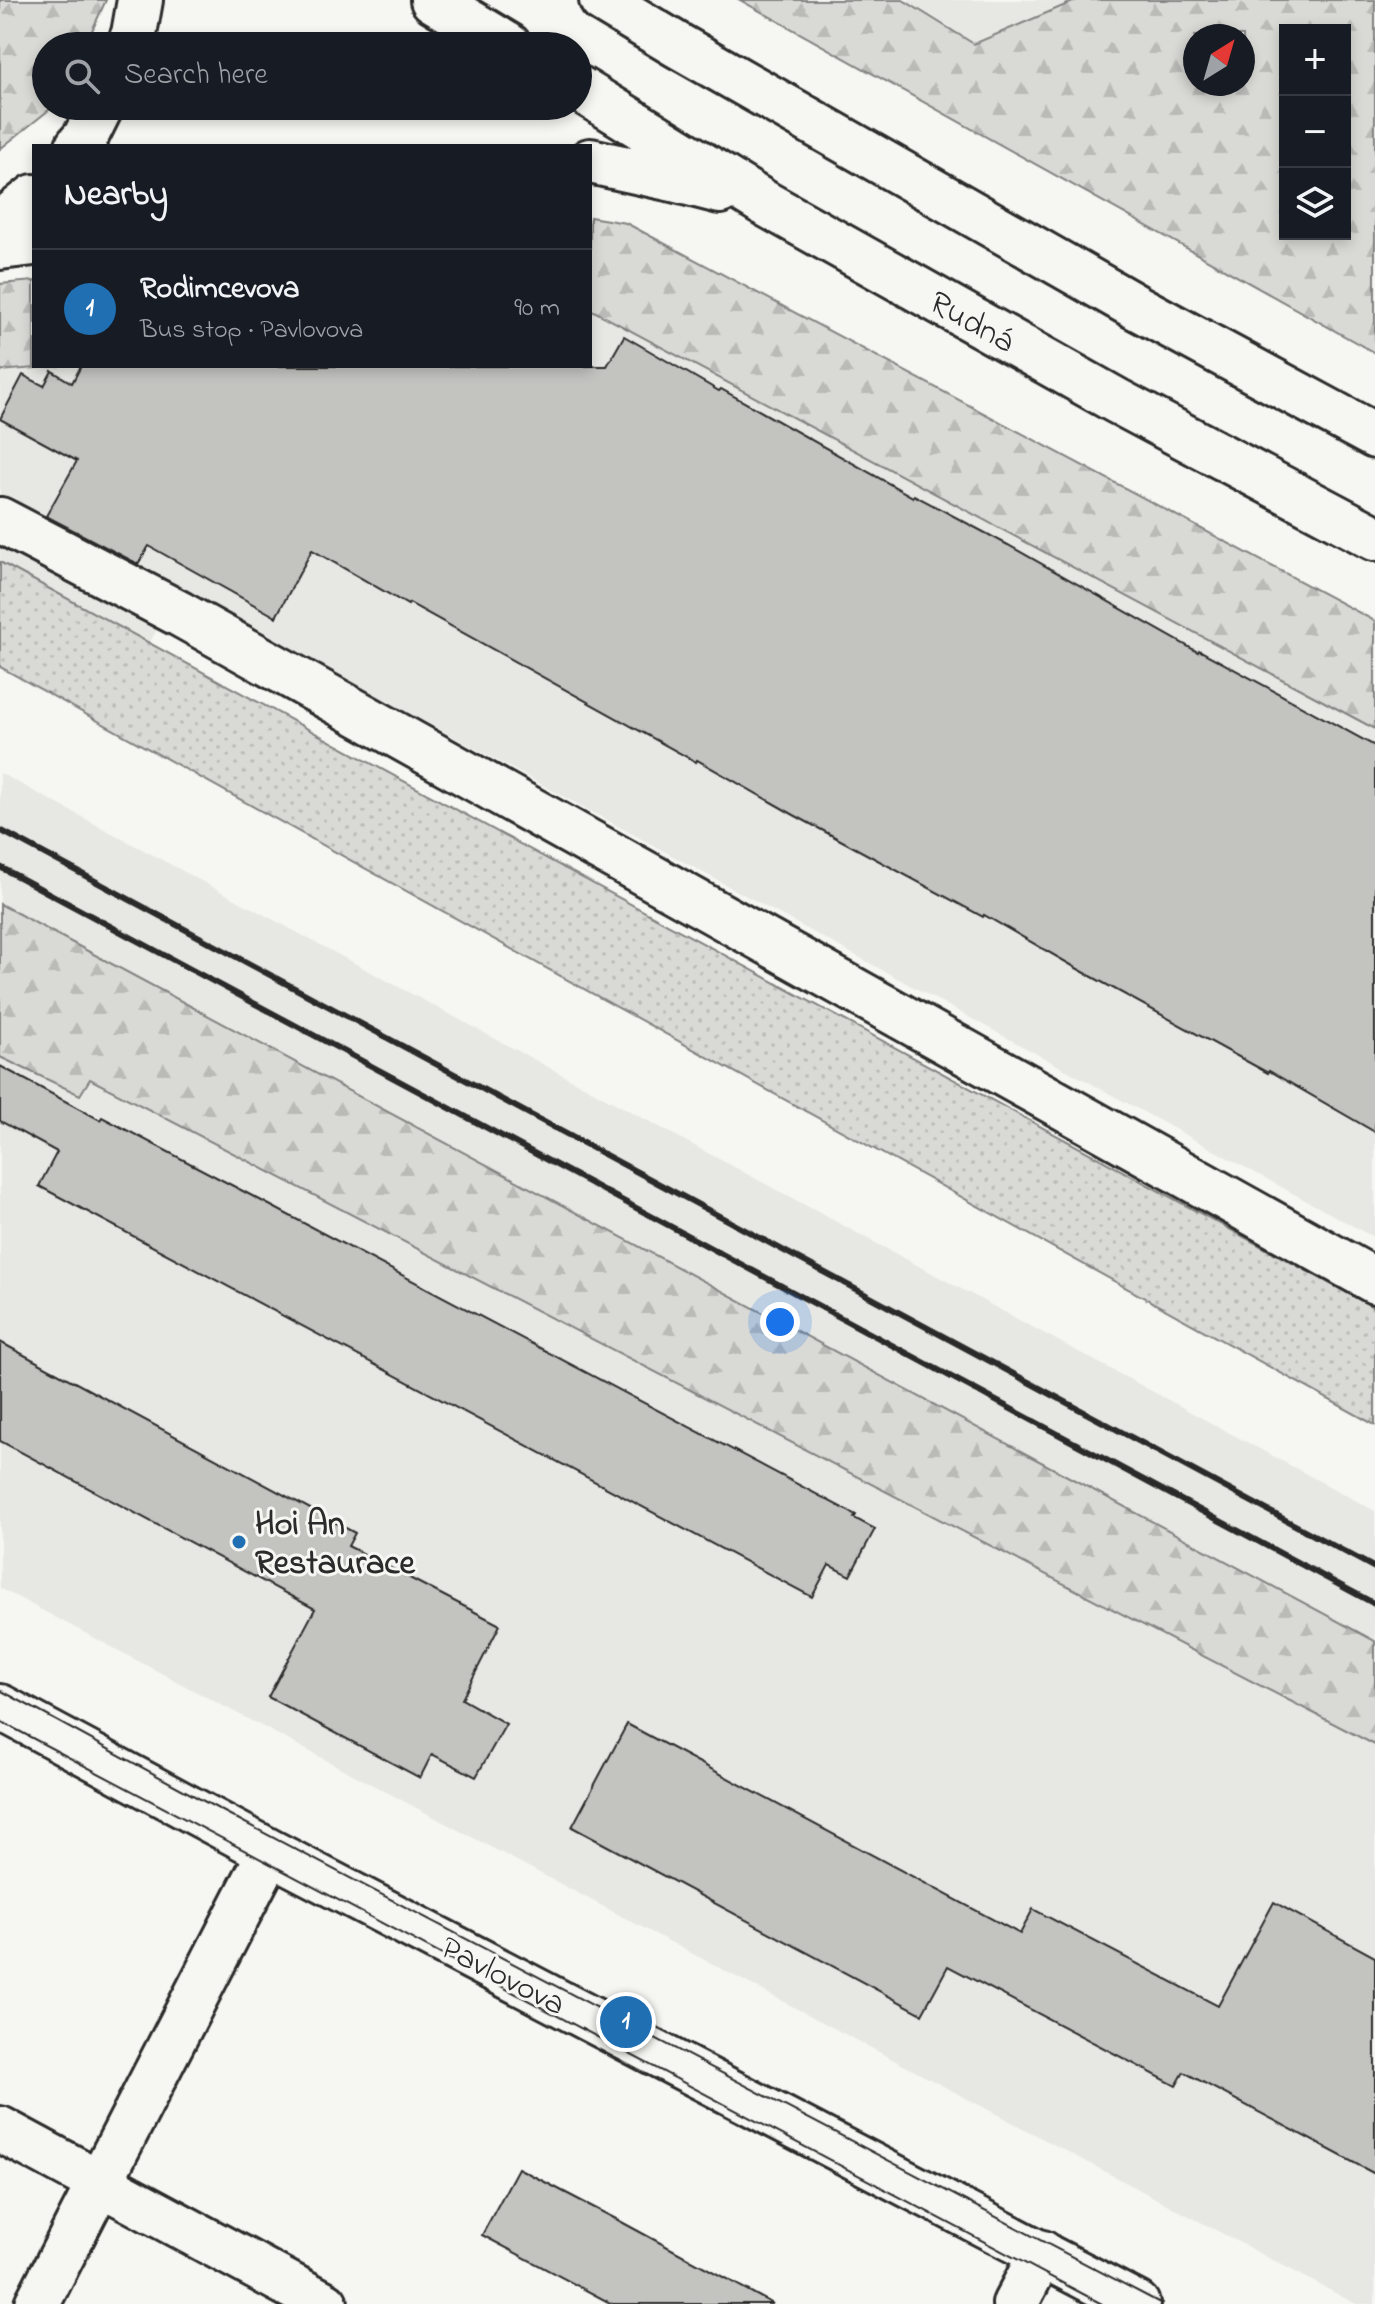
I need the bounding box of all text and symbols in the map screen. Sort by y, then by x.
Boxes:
north arrow [1183,24,1255,96]
map controls [1279,24,1351,240]
button: + [1279,24,1351,96]
search box [32,32,592,120]
icon: search [60,54,104,98]
text: Search here [124,54,268,98]
button: − [1279,96,1351,168]
button: layers [1279,168,1351,240]
text: Nearby [64,171,168,221]
text: Rodimcevova [140,268,299,312]
street label: Rudná [919,280,1023,367]
text: 1 [86,290,94,328]
text: 90 m [514,290,560,328]
text: Bus stop · Pavlovova [140,312,363,350]
your location [760,1302,800,1342]
place label: Hoi An Restaurace [255,1501,415,1590]
marker: Hoi An Restaurace [230,1533,248,1551]
street label: Pavlovova [431,1925,574,2030]
pin: 1 [600,1992,652,2052]

